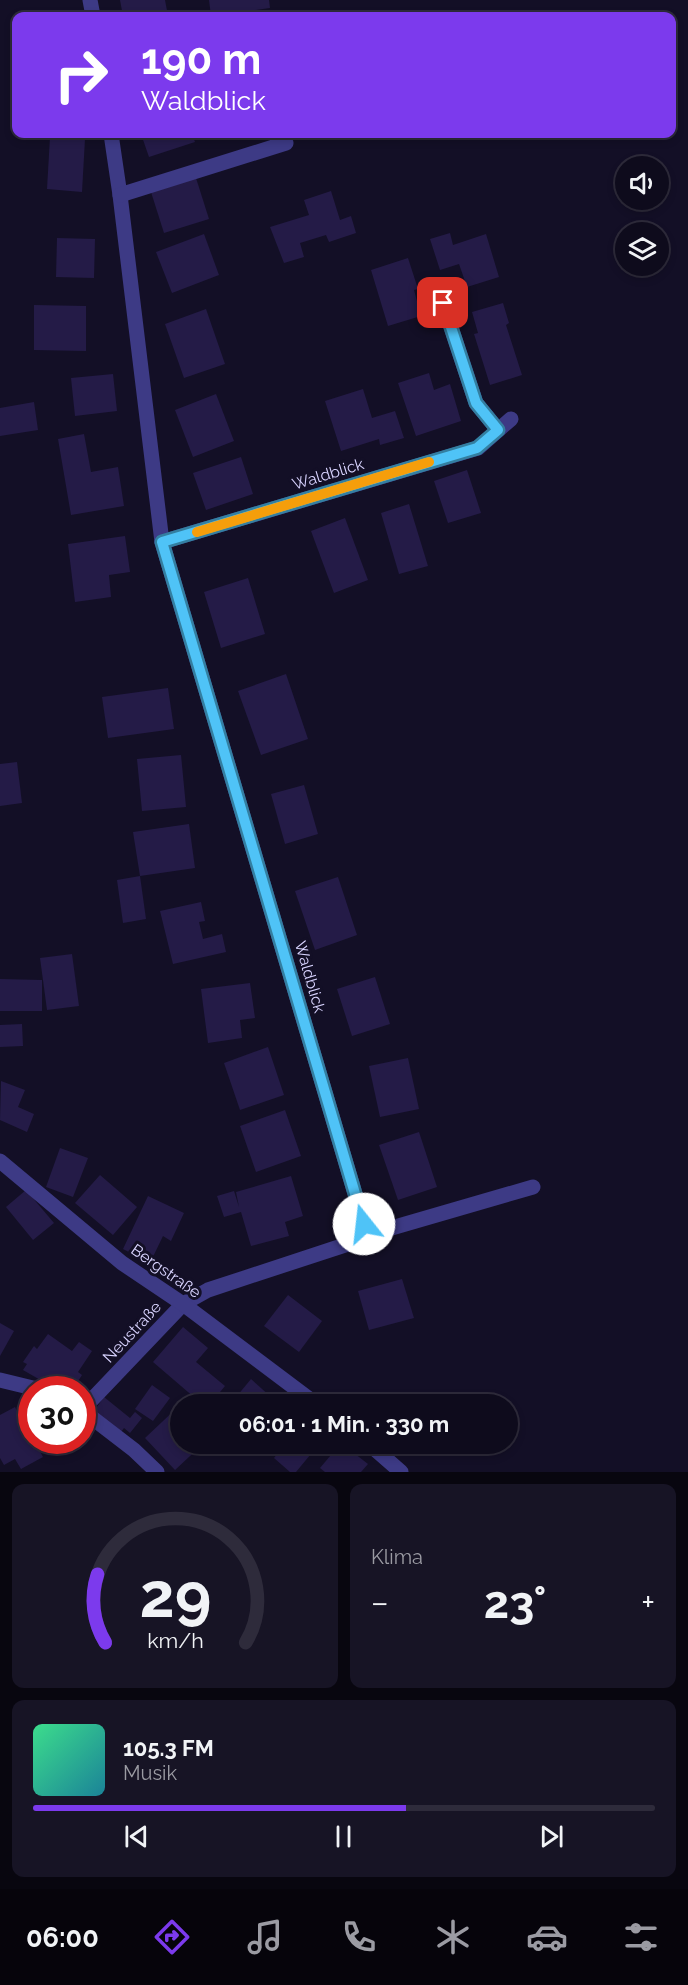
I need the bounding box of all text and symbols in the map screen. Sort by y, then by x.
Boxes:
text: 190 m [141,35,261,84]
icon: right [42,36,120,114]
text: Waldblick [141,85,266,116]
map controls [615,156,669,276]
button: sound [615,156,669,210]
button: layers [615,222,669,276]
pin [417,277,468,328]
icon: arrive [426,286,459,319]
street label: Waldblick [290,454,367,494]
street label: Waldblick [291,939,329,1016]
position arrow [332,1192,396,1256]
street label: Bergstraße [127,1240,205,1302]
street label: Neustraße [99,1297,165,1367]
speed limit sign: 30 [18,1376,96,1454]
text: 06:01 · 1 Min. · 330 m [239,1411,449,1437]
text: Klima [371,1545,423,1569]
text: 29 [139,1558,211,1632]
text: 23° [484,1576,546,1629]
text: − [371,1583,389,1622]
text: + [641,1583,655,1622]
text: km/h [147,1628,203,1653]
text: 105.3 FM [123,1735,214,1761]
text: Musik [123,1761,177,1785]
icon: previous [120,1820,153,1853]
icon: pause [327,1820,360,1853]
icon: next [535,1820,568,1853]
icon: directions [151,1916,193,1958]
icon: music [244,1916,286,1958]
icon: phone [338,1916,380,1958]
icon: climate [432,1916,474,1958]
icon: car [526,1916,568,1958]
icon: filters [620,1916,662,1958]
text: 06:00 [26,1922,99,1953]

